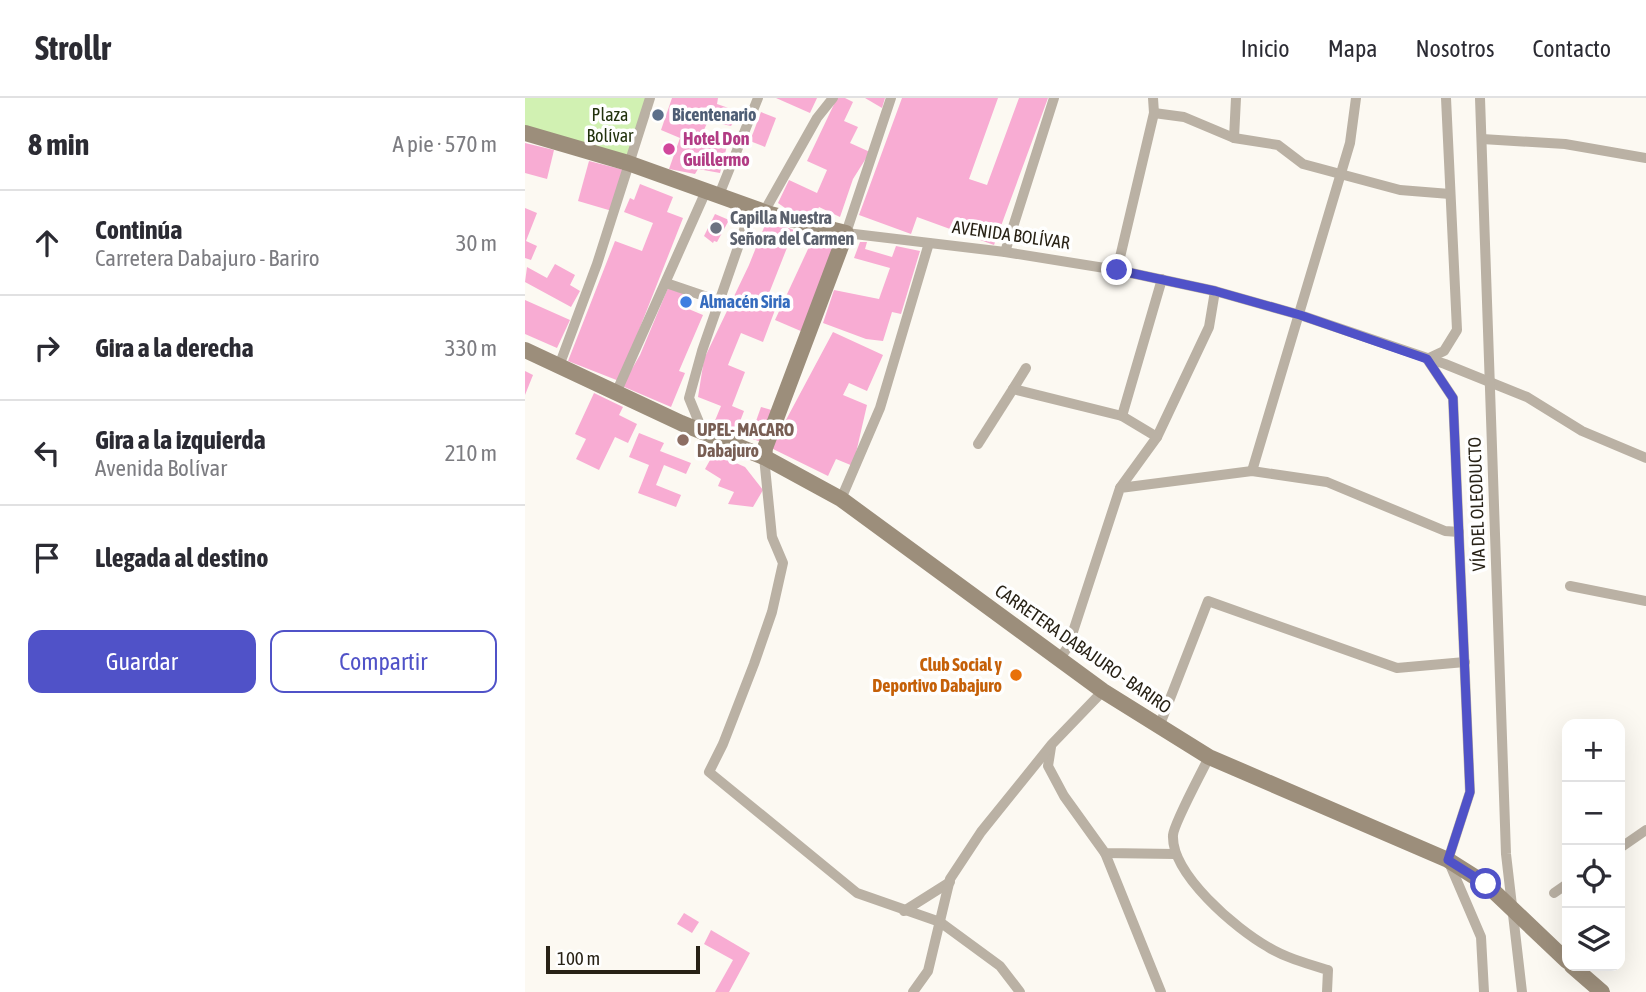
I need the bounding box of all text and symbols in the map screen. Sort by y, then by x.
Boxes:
text: Strollr [35,29,111,67]
text: Inicio [1241,35,1290,62]
text: Mapa [1328,35,1377,62]
text: Nosotros [1415,35,1494,62]
text: Contacto [1532,35,1611,62]
park label: Plaza Bolívar [587,104,634,146]
place label: Bicentenario [672,104,756,125]
marker: Bicentenario [650,107,666,123]
text: 8 min [28,127,89,161]
place label: Hotel Don Guillermo [683,128,750,170]
text: A pie · 570 m [393,131,497,157]
marker: Hotel Don Guillermo [661,141,677,157]
place label: Capilla Nuestra Señora del Carmen [730,207,855,249]
text: Continúa [95,215,182,245]
street label: AVENIDA BOLÍVAR [951,216,1071,253]
marker: Capilla Nuestra Señora del Carmen [708,220,724,236]
icon: ahead [28,224,66,262]
text: 30 m [456,230,497,256]
text: Carretera Dabajuro - Bariro [95,245,320,271]
route end [1101,254,1132,285]
place label: Almacén Siria [699,291,790,312]
marker: Almacén Siria [678,294,694,310]
icon: right [28,329,66,367]
text: Gira a la derecha [95,333,254,363]
text: 330 m [445,335,497,361]
place label: UPEL- MACARO Dabajuro [697,419,794,461]
text: Gira a la izquierda [95,425,266,455]
marker: UPEL- MACARO Dabajuro [675,432,691,448]
icon: left [28,434,66,472]
street label: VÍA DEL OLEODUCTO [1464,436,1489,572]
text: 210 m [445,440,497,466]
text: Avenida Bolívar [95,455,227,481]
icon: arrive [28,539,66,577]
text: Llegada al destino [95,543,268,573]
street label: CARRETERA DABAJURO - BARIRO [991,580,1175,717]
button: Guardar [28,630,256,693]
button: Compartir [270,630,497,693]
place label: Club Social y Deportivo Dabajuro [872,654,1003,696]
marker: Club Social y Deportivo Dabajuro [1008,667,1024,683]
map controls [1562,719,1625,971]
button: + [1562,719,1625,782]
button: − [1562,782,1625,845]
button: locate [1562,845,1625,908]
route start [1470,868,1501,899]
button: layers [1562,908,1625,971]
scale bar [546,943,700,975]
text: 100 m [557,947,600,969]

